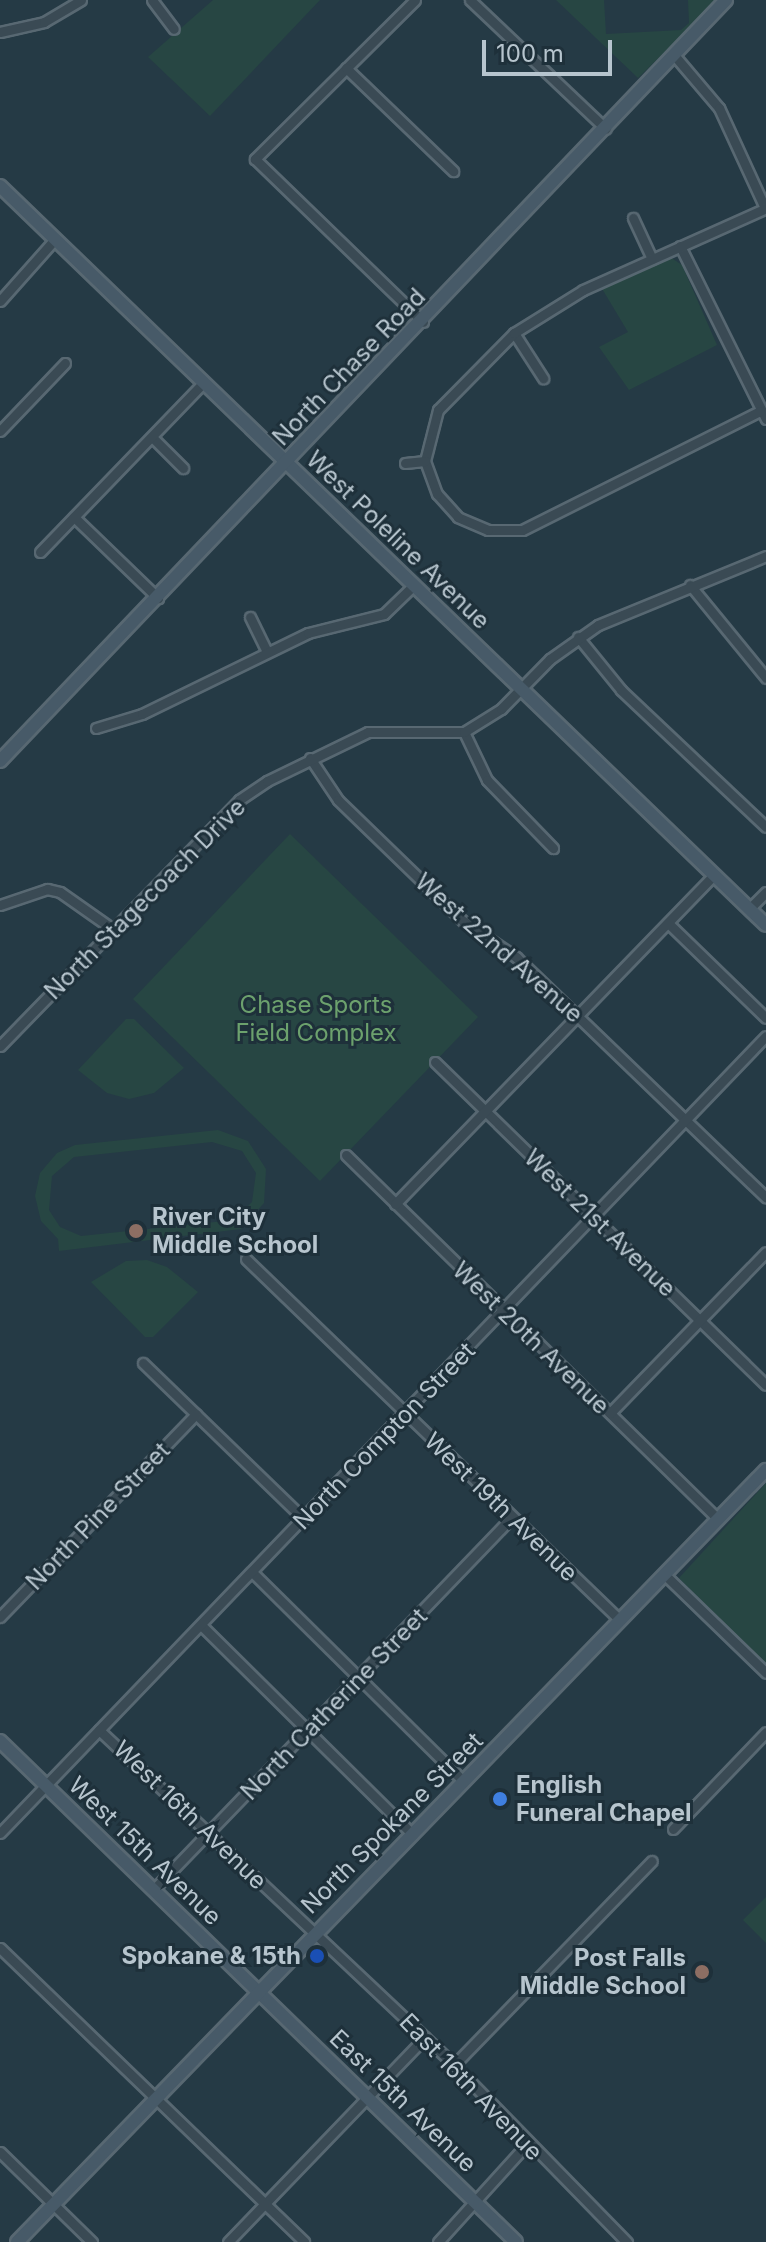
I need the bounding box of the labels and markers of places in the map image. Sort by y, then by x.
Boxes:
place label: River City Middle School [152,1203,318,1259]
marker: River City Middle School [127,1222,145,1240]
place label: English Funeral Chapel [516,1771,692,1827]
marker: English Funeral Chapel [491,1790,509,1808]
place label: Spokane & 15th [121,1942,301,1970]
place label: Post Falls Middle School [520,1944,686,2000]
marker: Spokane & 15th [308,1947,326,1965]
marker: Post Falls Middle School [693,1963,711,1981]

